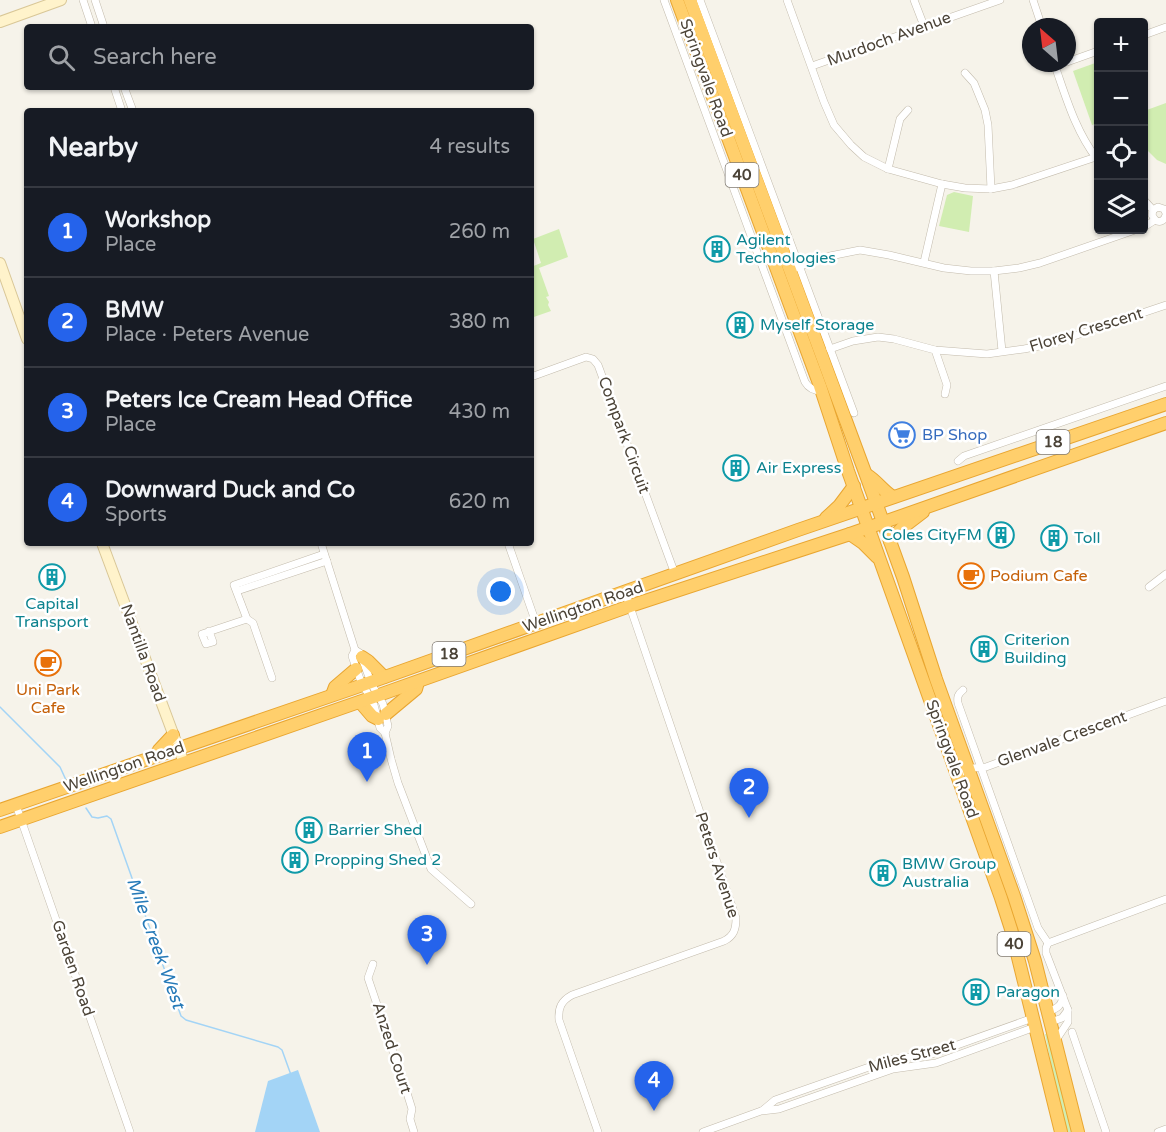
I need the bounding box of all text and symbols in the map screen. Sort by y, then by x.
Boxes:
street label: Murdoch Avenue [824,7,954,71]
street label: Springvale Road [675,16,737,140]
north arrow [1022,18,1076,72]
map controls [1094,18,1148,234]
button: + [1094,18,1148,72]
search box [24,24,534,90]
icon: search [45,41,78,74]
text: Search here [93,44,217,70]
button: − [1094,72,1148,126]
button: locate [1094,126,1148,180]
text: Nearby [48,132,138,163]
text: 4 results [430,135,510,159]
road number: 40 [726,163,758,187]
button: layers [1094,180,1148,234]
text: Workshop [105,207,211,233]
text: 1 [61,220,74,244]
text: 260 m [449,220,510,244]
place label: Agilent Technologies [736,230,836,268]
text: Place [105,233,156,257]
building icon: Agilent Technologies [702,234,732,264]
text: BMW [105,297,164,323]
street label: Florey Crescent [1027,303,1145,357]
text: 2 [61,310,74,334]
text: 380 m [449,310,510,334]
building icon: Myself Storage [725,310,755,340]
place label: Myself Storage [760,315,874,335]
text: Place · Peters Avenue [105,323,309,347]
street label: Compark Circuit [594,374,654,496]
text: Peters Ice Cream Head Office [105,387,412,413]
text: 3 [61,400,74,424]
text: 430 m [449,400,510,424]
text: Place [105,413,156,437]
supermarket icon: BP Shop [887,420,917,450]
place label: BP Shop [922,425,987,445]
road number: 18 [1036,430,1070,454]
building icon: Air Express [721,453,751,483]
place label: Air Express [756,458,841,478]
text: Downward Duck and Co [105,477,355,503]
text: 4 [61,490,74,514]
text: 620 m [449,490,510,514]
text: Sports [105,503,167,527]
building icon: Coles CityFM [986,520,1016,550]
building icon: Toll [1039,523,1069,553]
place label: Coles CityFM [882,525,982,545]
place label: Toll [1074,528,1100,548]
cafe icon: Podium Cafe [956,561,986,591]
building icon: Capital Transport [37,562,67,592]
place label: Podium Cafe [990,566,1088,586]
your location [486,577,515,606]
street label: Wellington Road [520,577,646,637]
place label: Capital Transport [15,594,89,632]
street label: Nantilla Road [116,601,170,705]
place label: Criterion Building [1004,630,1070,668]
building icon: Criterion Building [969,634,999,664]
road number: 18 [432,642,466,666]
cafe icon: Uni Park Cafe [33,648,63,678]
place label: Uni Park Cafe [16,680,80,718]
street label: Springvale Road [921,697,983,821]
street label: Glenvale Crescent [995,706,1129,772]
pin: 1 [348,732,386,782]
street label: Wellington Road [61,737,187,797]
pin: 2 [730,768,768,818]
street label: Peters Avenue [691,810,743,920]
building icon: Barrier Shed [294,815,324,845]
place label: Barrier Shed [328,820,422,840]
building icon: Propping Shed 2 [280,845,310,875]
place label: Propping Shed 2 [314,850,441,870]
place label: BMW Group Australia [902,854,996,892]
building icon: BMW Group Australia [868,858,898,888]
water label: Mile Creek West [122,874,191,1014]
pin: 3 [408,916,446,965]
street label: Garden Road [47,917,99,1019]
road number: 40 [998,932,1030,956]
building icon: Paragon [961,977,991,1007]
place label: Paragon [996,982,1060,1002]
street label: Anzed Court [368,1000,416,1096]
street label: Miles Street [866,1035,958,1077]
pin: 4 [634,1062,674,1111]

